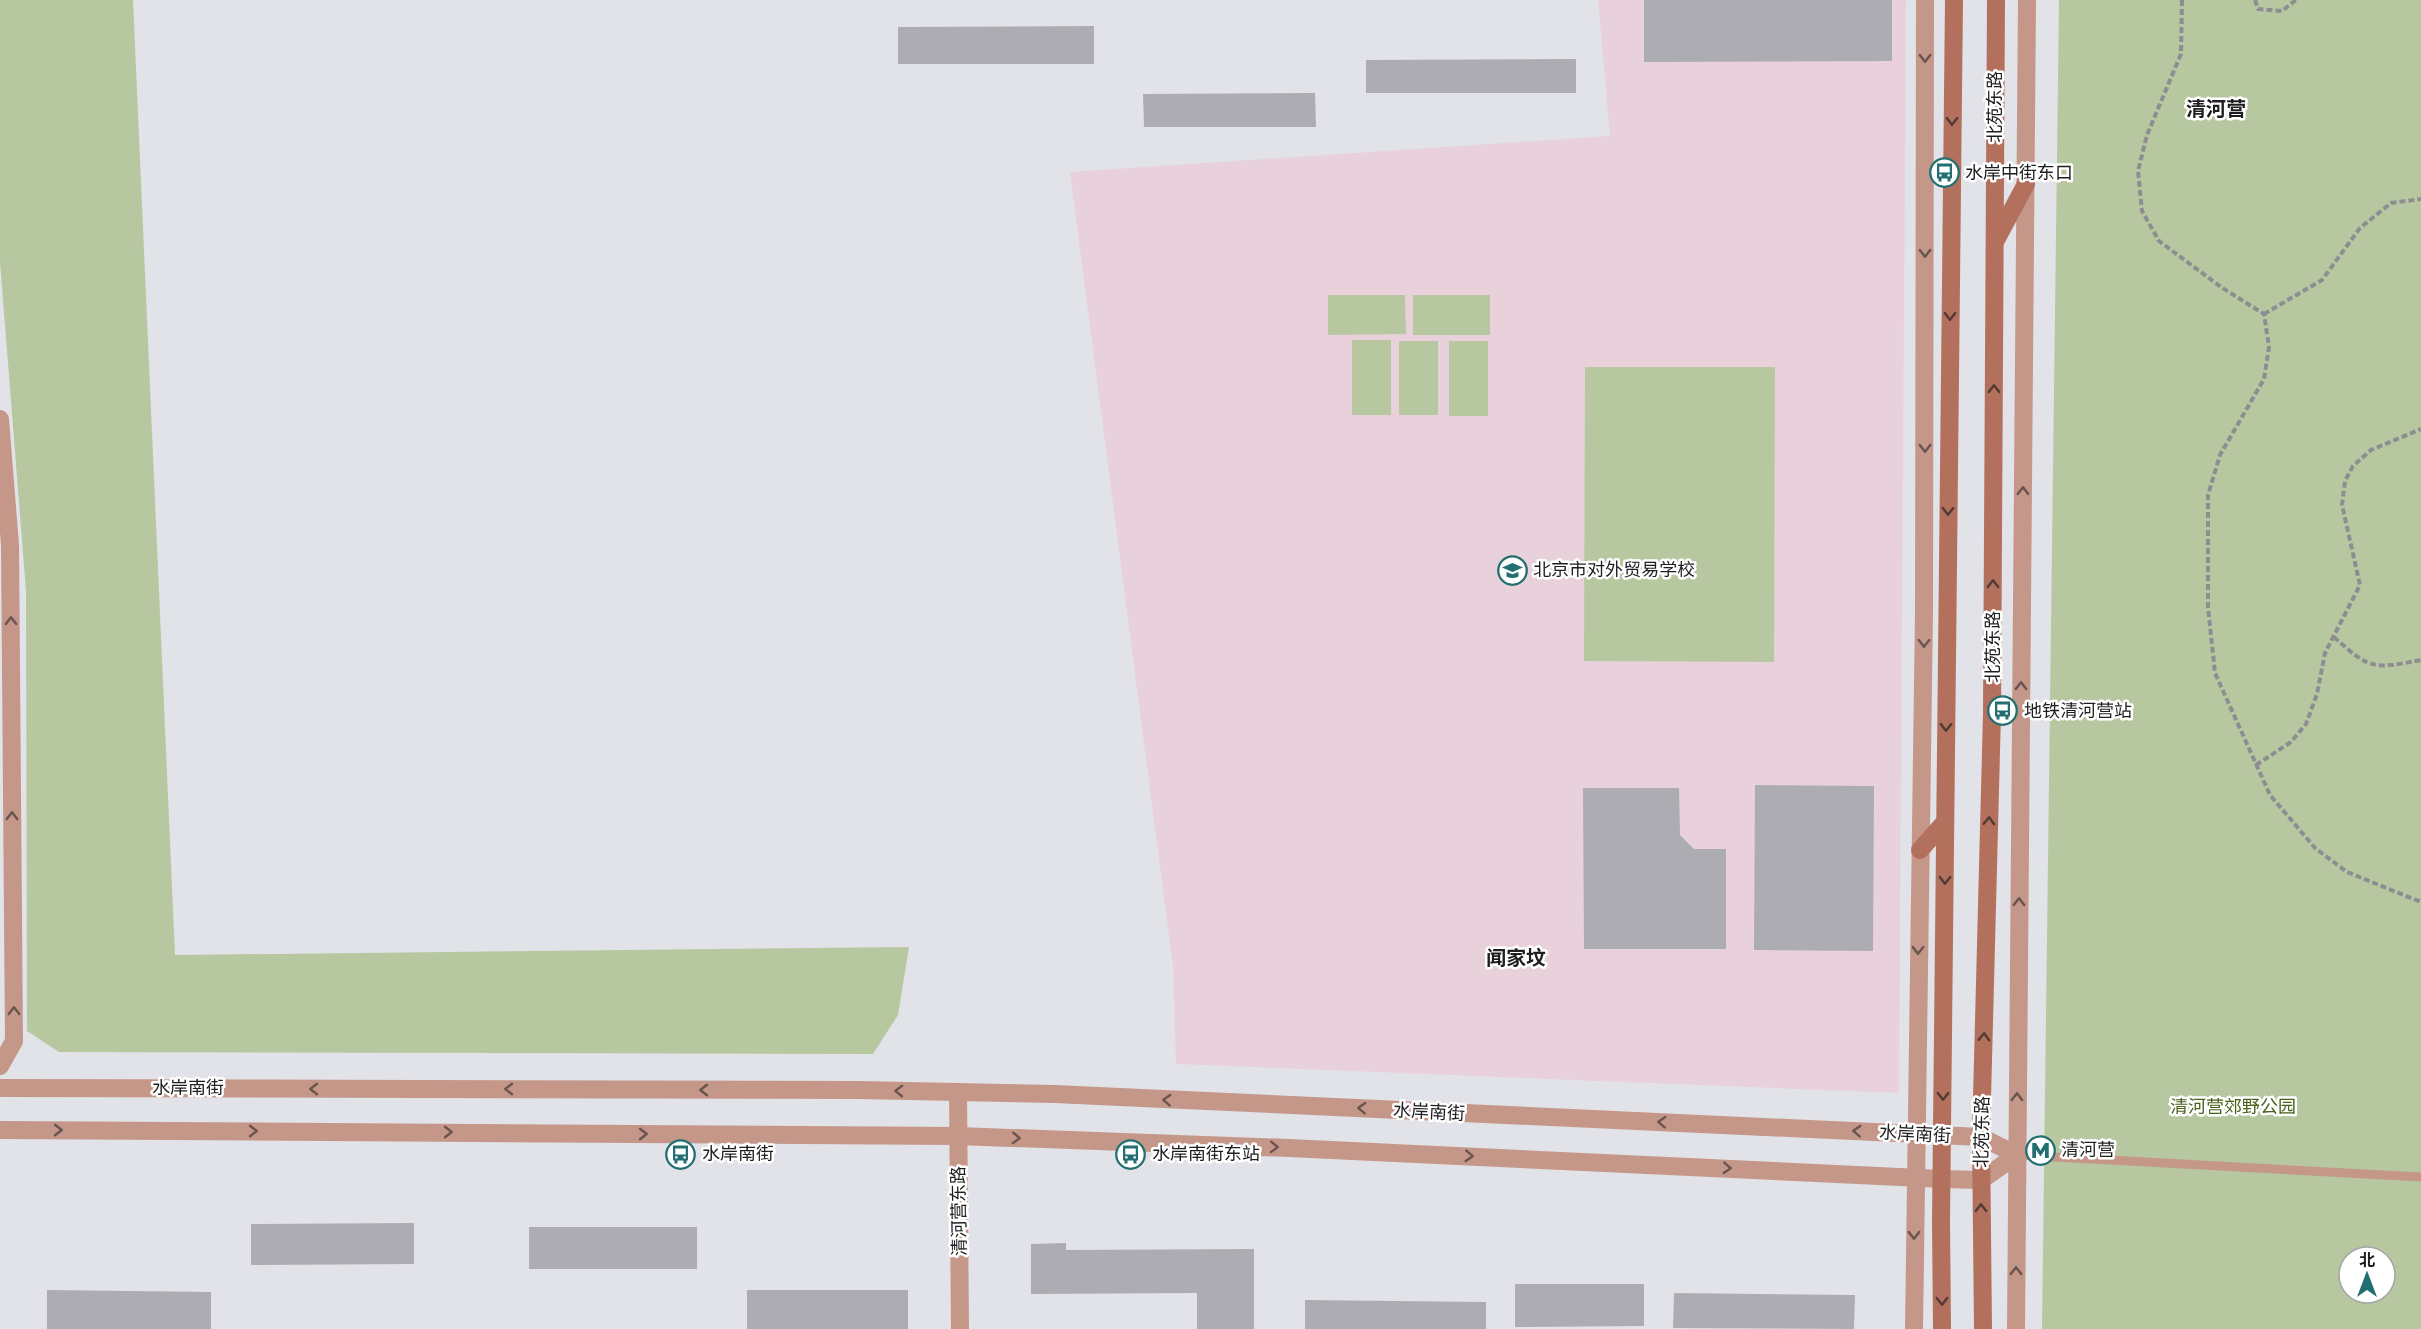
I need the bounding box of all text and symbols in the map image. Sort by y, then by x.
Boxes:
one-way arrow [1919,54,1931,63]
street label: 北苑东路 [1984,71,2006,143]
district label: 清河营 [2186,97,2246,121]
one-way arrow [1946,117,1958,126]
bus stop icon: 水岸中街东口 [1928,157,1960,189]
place label: 水岸中街东口 [1965,162,2073,184]
one-way arrow [1919,249,1931,258]
one-way arrow [1944,312,1956,321]
one-way arrow [1988,384,2000,393]
one-way arrow [1919,444,1931,453]
one-way arrow [2017,486,2029,495]
one-way arrow [1942,507,1955,516]
school or university icon: 北京市对外贸易学校 [1496,554,1528,586]
place label: 北京市对外贸易学校 [1533,559,1695,581]
one-way arrow [1987,579,1999,588]
street label: 北苑东路 [1982,611,2004,683]
one-way arrow [5,616,17,625]
one-way arrow [1918,639,1930,648]
one-way arrow [2015,681,2027,690]
bus stop icon: 地铁清河营站 [1987,695,2019,727]
place label: 地铁清河营站 [2024,700,2132,722]
one-way arrow [1940,723,1952,732]
one-way arrow [6,811,18,820]
one-way arrow [1983,816,1996,825]
one-way arrow [1939,875,1951,884]
one-way arrow [2013,897,2025,906]
district label: 闻家坟 [1486,946,1546,970]
one-way arrow [1912,946,1925,955]
one-way arrow [8,1006,20,1015]
one-way arrow [1977,1032,1990,1041]
street label: 水岸南街 [152,1077,224,1099]
one-way arrow [310,1083,319,1095]
one-way arrow [505,1083,514,1095]
one-way arrow [700,1084,709,1096]
one-way arrow [895,1085,904,1097]
one-way arrow [1937,1091,1949,1100]
one-way arrow [2011,1092,2023,1101]
one-way arrow [1163,1093,1172,1106]
street label: 北苑东路 [1970,1096,1994,1168]
park label: 清河营郊野公园 [2170,1096,2296,1118]
street label: 水岸南街 [1392,1099,1466,1125]
one-way arrow [1358,1102,1367,1115]
one-way arrow [1657,1116,1666,1129]
street label: 水岸南街 [1878,1121,1952,1147]
one-way arrow [54,1124,63,1136]
one-way arrow [249,1125,258,1137]
one-way arrow [1852,1125,1861,1138]
one-way arrow [444,1126,453,1138]
one-way arrow [639,1128,648,1140]
one-way arrow [1012,1132,1021,1144]
metro station icon: 清河营 [2024,1134,2056,1166]
bus stop icon: 水岸南街 [665,1138,697,1170]
bus stop icon: 水岸南街东站 [1115,1138,1147,1170]
place label: 清河营 [2061,1139,2115,1161]
one-way arrow [1270,1141,1279,1154]
place label: 水岸南街 [702,1143,774,1165]
place label: 水岸南街东站 [1152,1143,1260,1165]
one-way arrow [1465,1150,1474,1163]
one-way arrow [1722,1162,1731,1175]
street label: 清河营东路 [947,1166,971,1256]
one-way arrow [1975,1203,1987,1212]
one-way arrow [1908,1231,1920,1240]
north arrow [2337,1245,2397,1305]
text: 北 [2359,1251,2375,1270]
one-way arrow [2010,1266,2022,1275]
one-way arrow [1936,1296,1948,1305]

